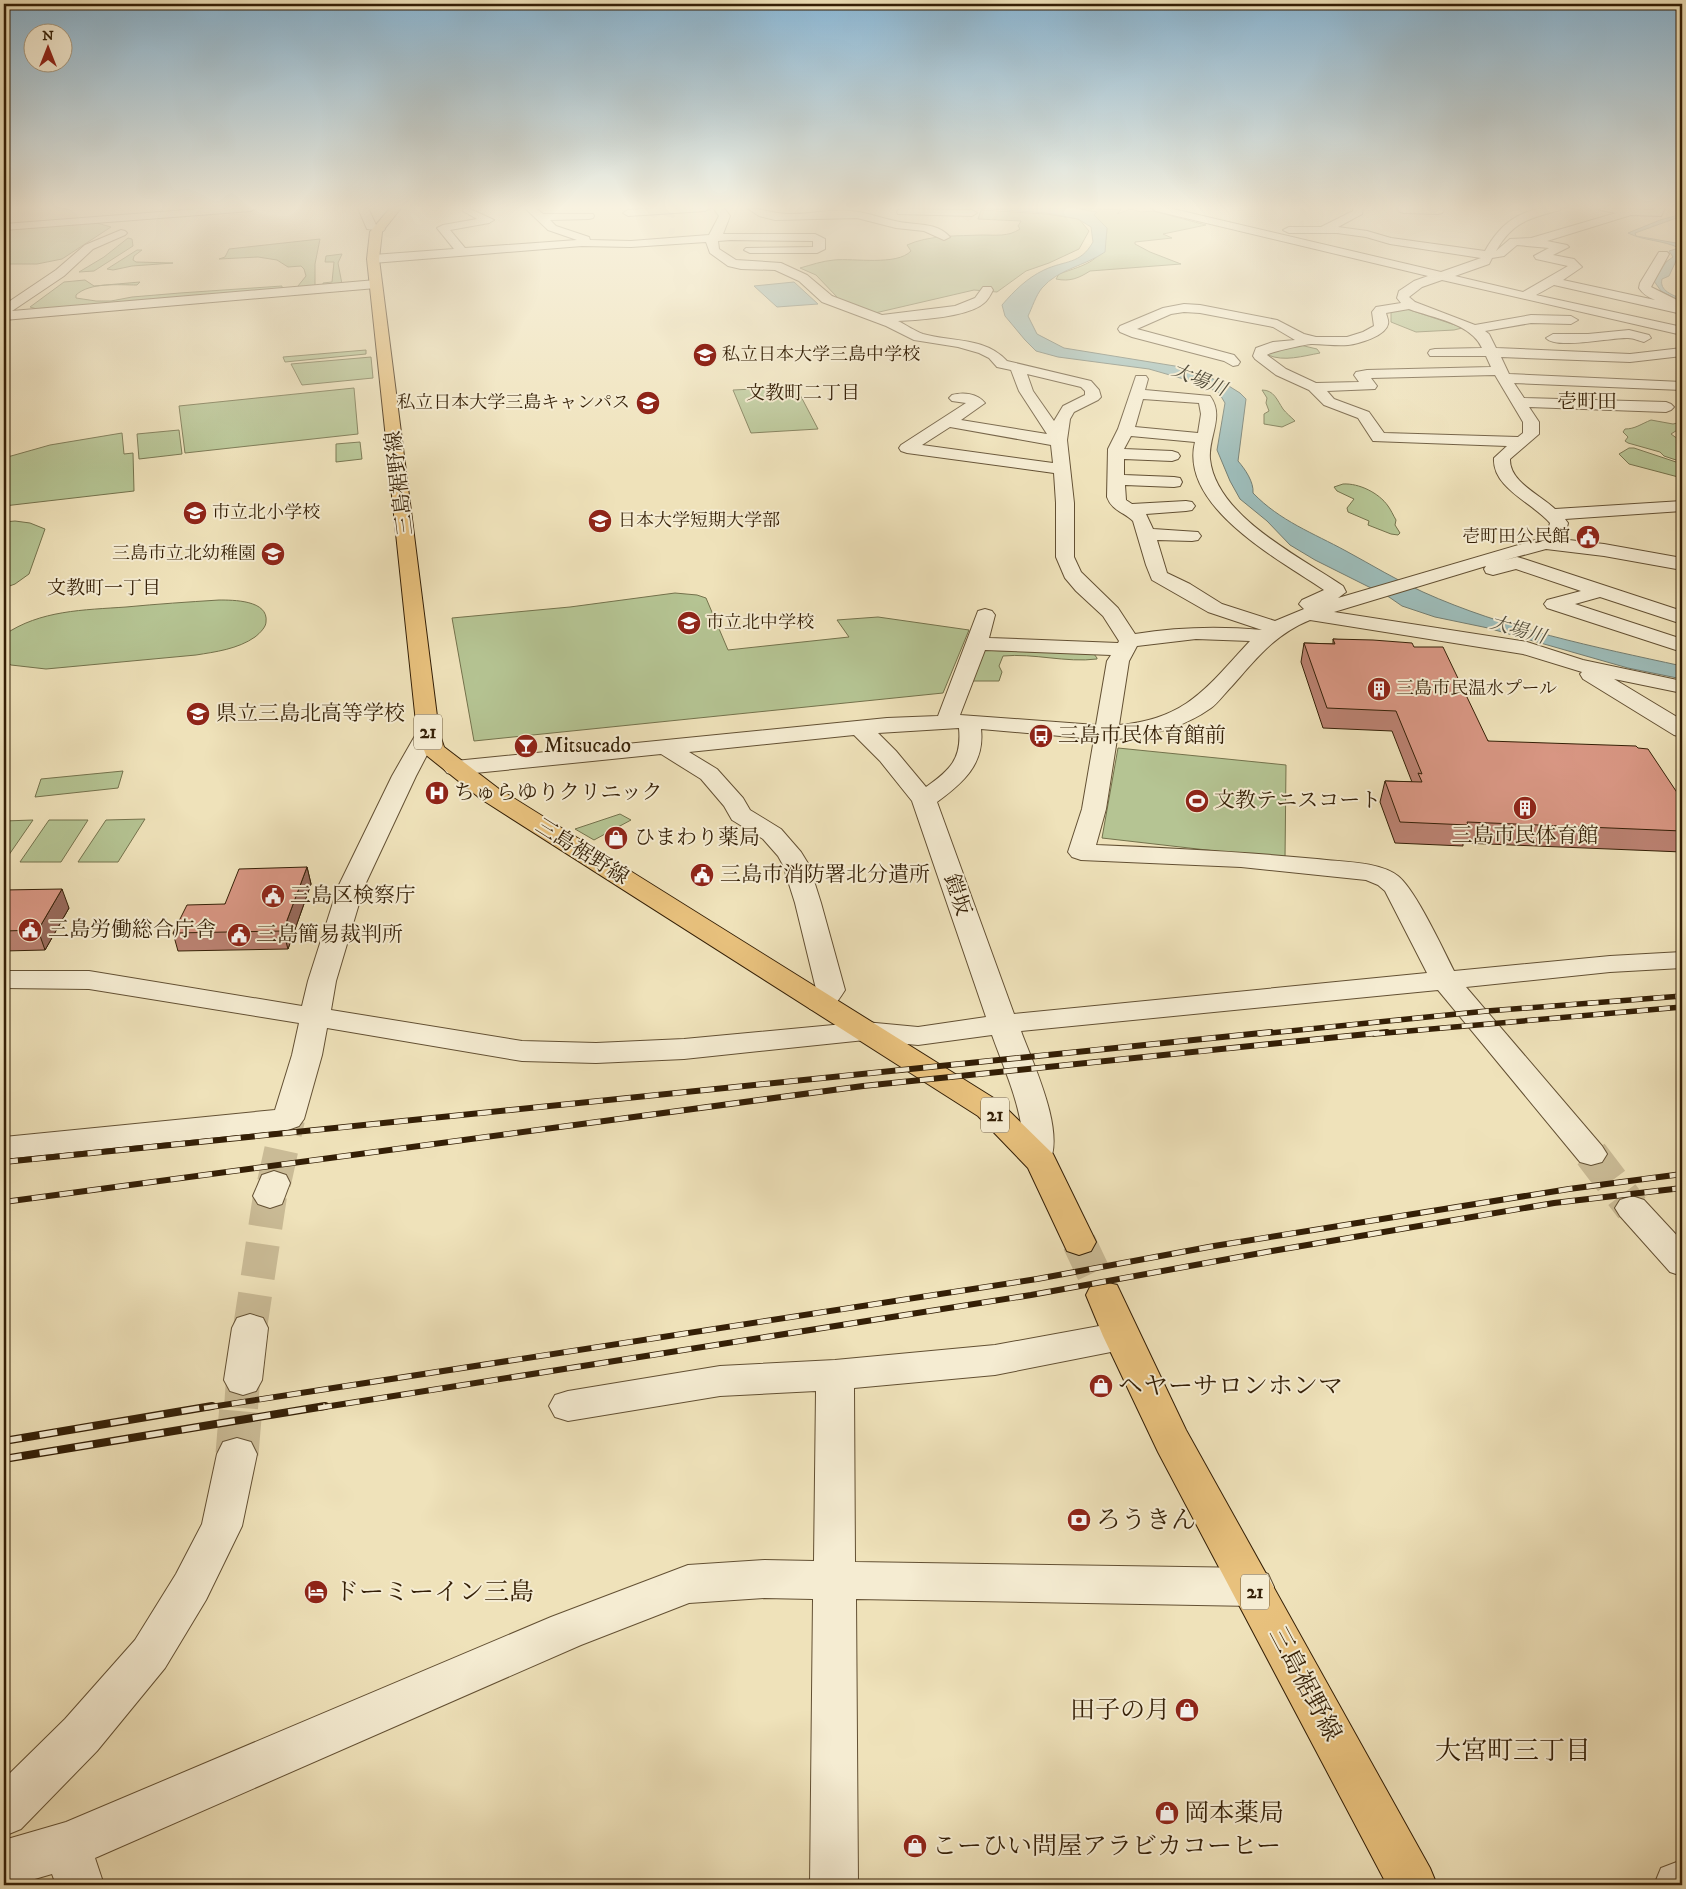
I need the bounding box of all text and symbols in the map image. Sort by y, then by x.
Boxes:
north arrow [22,22,72,72]
text: N [42,27,54,45]
school or university icon: 私立日本大学三島中学校 [692,342,718,368]
place label: 私立日本大学三島中学校 [722,344,920,366]
water label: 大場川 [1168,359,1232,402]
district label: 文教町二丁目 [746,382,860,405]
school or university icon: 私立日本大学三島キャンパス [635,390,661,416]
district label: 壱町田 [1557,390,1617,415]
place label: 私立日本大学三島キャンパス [397,392,630,414]
street label: 三島裾野線 [381,429,419,537]
school or university icon: 市立北小学校 [182,500,208,526]
place label: 市立北小学校 [212,502,320,524]
school or university icon: 日本大学短期大学部 [587,508,613,534]
place label: 日本大学短期大学部 [618,510,780,532]
public building icon: 壱町田公民館 [1575,524,1601,550]
place label: 壱町田公民館 [1462,526,1570,548]
school or university icon: 三島市立北幼稚園 [260,541,286,567]
place label: 三島市立北幼稚園 [112,543,256,565]
district label: 文教町一丁目 [47,577,161,600]
school or university icon: 市立北中学校 [676,610,702,636]
water label: 大場川 [1487,611,1550,649]
place label: 市立北中学校 [706,612,814,634]
building icon: 三島市民温水プール [1366,676,1392,702]
place label: 三島市民温水プール [1396,678,1557,700]
school or university icon: 県立三島北高等学校 [185,701,211,727]
place label: 県立三島北高等学校 [216,701,405,727]
road number: 21 [414,714,442,750]
bus stop icon: 三島市民体育館前 [1028,723,1054,749]
place label: 三島市民体育館前 [1058,723,1226,749]
bar icon: Mitsucado [513,733,539,759]
place label: Mitsucado [544,733,631,759]
hospital icon: ちゅらゆりクリニック [424,780,450,806]
place label: ちゅらゆりクリニック [454,780,663,806]
sports icon: 文教テニスコート [1184,788,1210,814]
place label: 文教テニスコート [1214,788,1381,814]
building icon: 三島市民体育館 [1512,795,1538,821]
street label: 三島裾野線 [531,813,633,891]
place label: 三島市民体育館 [1452,823,1599,849]
shop icon: ひまわり薬局 [603,825,629,851]
place label: ひまわり薬局 [634,825,760,851]
public building icon: 三島市消防署北分遣所 [689,862,715,888]
place label: 三島市消防署北分遣所 [720,862,930,888]
street label: 鎧坂 [938,871,976,919]
public building icon: 三島区検察庁 [260,883,286,909]
place label: 三島区検察庁 [290,883,416,909]
public building icon: 三島労働総合庁舎 [17,917,43,943]
place label: 三島労働総合庁舎 [48,917,216,943]
public building icon: 三島簡易裁判所 [226,922,252,948]
place label: 三島簡易裁判所 [256,922,403,948]
road number: 21 [981,1098,1009,1132]
place label: ヘヤーサロンホンマ [1118,1371,1343,1402]
shop icon: ヘヤーサロンホンマ [1088,1373,1114,1399]
place label: ろうきん [1096,1505,1196,1536]
bank icon: ろうきん [1066,1507,1092,1533]
road number: 21 [1241,1574,1269,1610]
place label: ドーミーイン三島 [334,1577,534,1608]
hotel icon: ドーミーイン三島 [303,1579,329,1605]
street label: 三島裾野線 [1262,1622,1348,1746]
place label: 田子の月 [1070,1695,1170,1726]
shop icon: 田子の月 [1174,1697,1200,1723]
district label: 大宮町三丁目 [1435,1735,1591,1768]
place label: 岡本薬局 [1184,1798,1284,1829]
shop icon: 岡本薬局 [1154,1800,1180,1826]
place label: こーひい問屋アラビカコーヒー [932,1831,1281,1862]
shop icon: こーひい問屋アラビカコーヒー [902,1833,928,1859]

